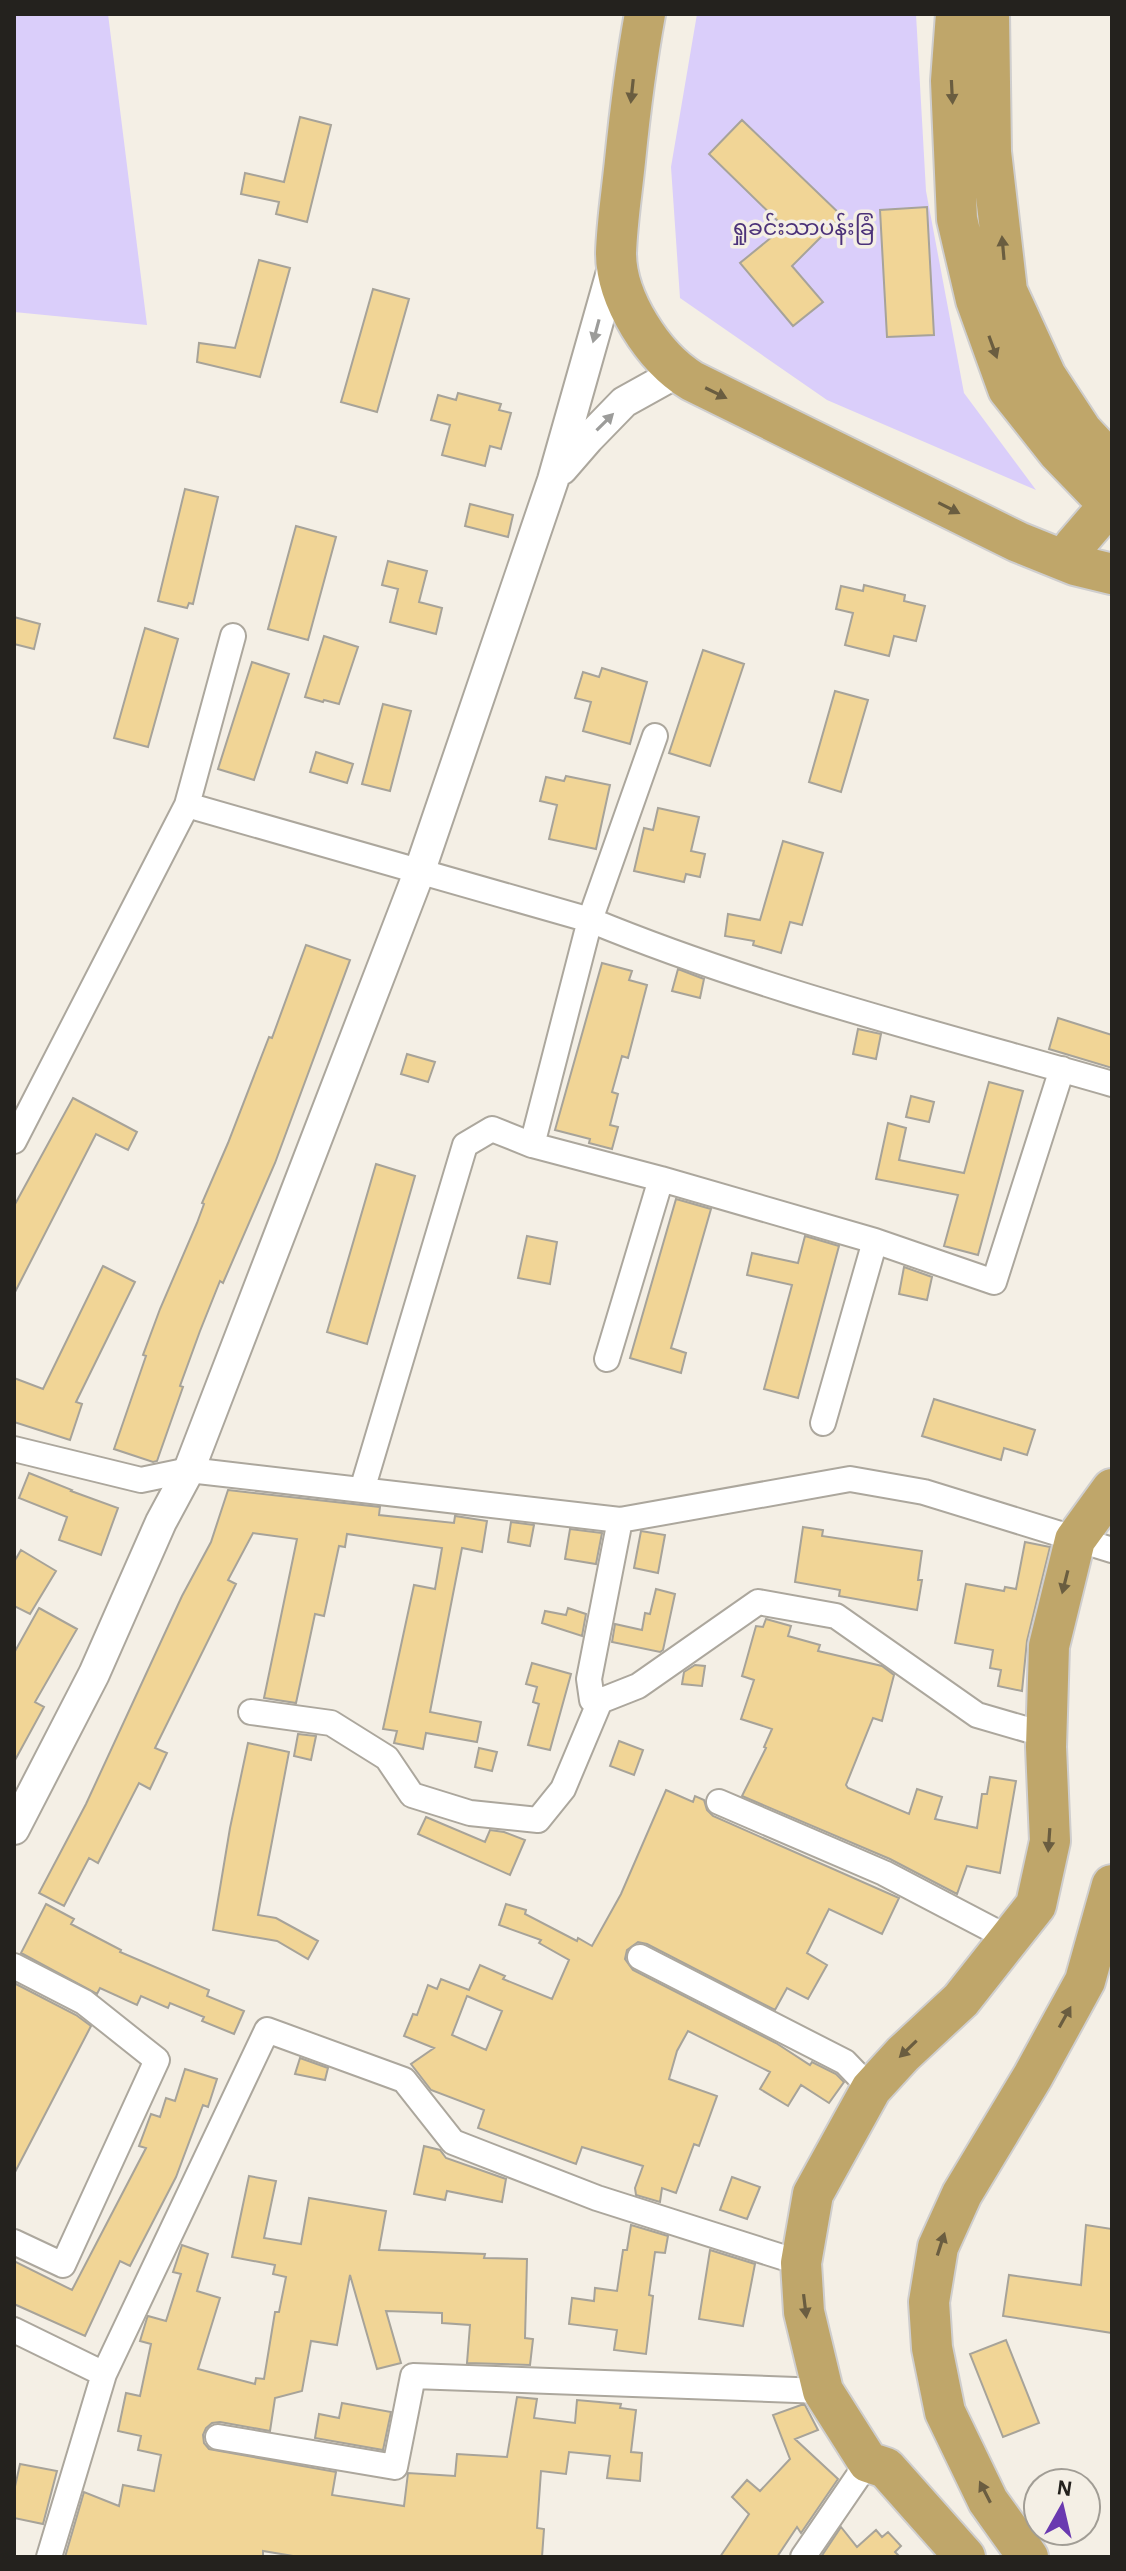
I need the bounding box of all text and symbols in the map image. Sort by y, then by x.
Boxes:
one-way arrow [625,79,638,104]
one-way arrow [946,80,959,105]
park label: ရှုခင်းသာပန်းခြံ [731,212,875,245]
one-way arrow [996,235,1009,260]
one-way arrow [589,318,601,343]
one-way arrow [987,335,1000,359]
one-way arrow [705,386,728,399]
one-way arrow [595,413,614,432]
one-way arrow [938,501,961,514]
one-way arrow [1058,1570,1071,1595]
one-way arrow [1042,1828,1055,1853]
one-way arrow [1058,2006,1072,2028]
one-way arrow [899,2039,918,2058]
one-way arrow [935,2232,948,2256]
one-way arrow [798,2294,811,2319]
north arrow [1022,2467,1102,2547]
text: N [1056,2476,1074,2500]
one-way arrow [978,2481,991,2504]

